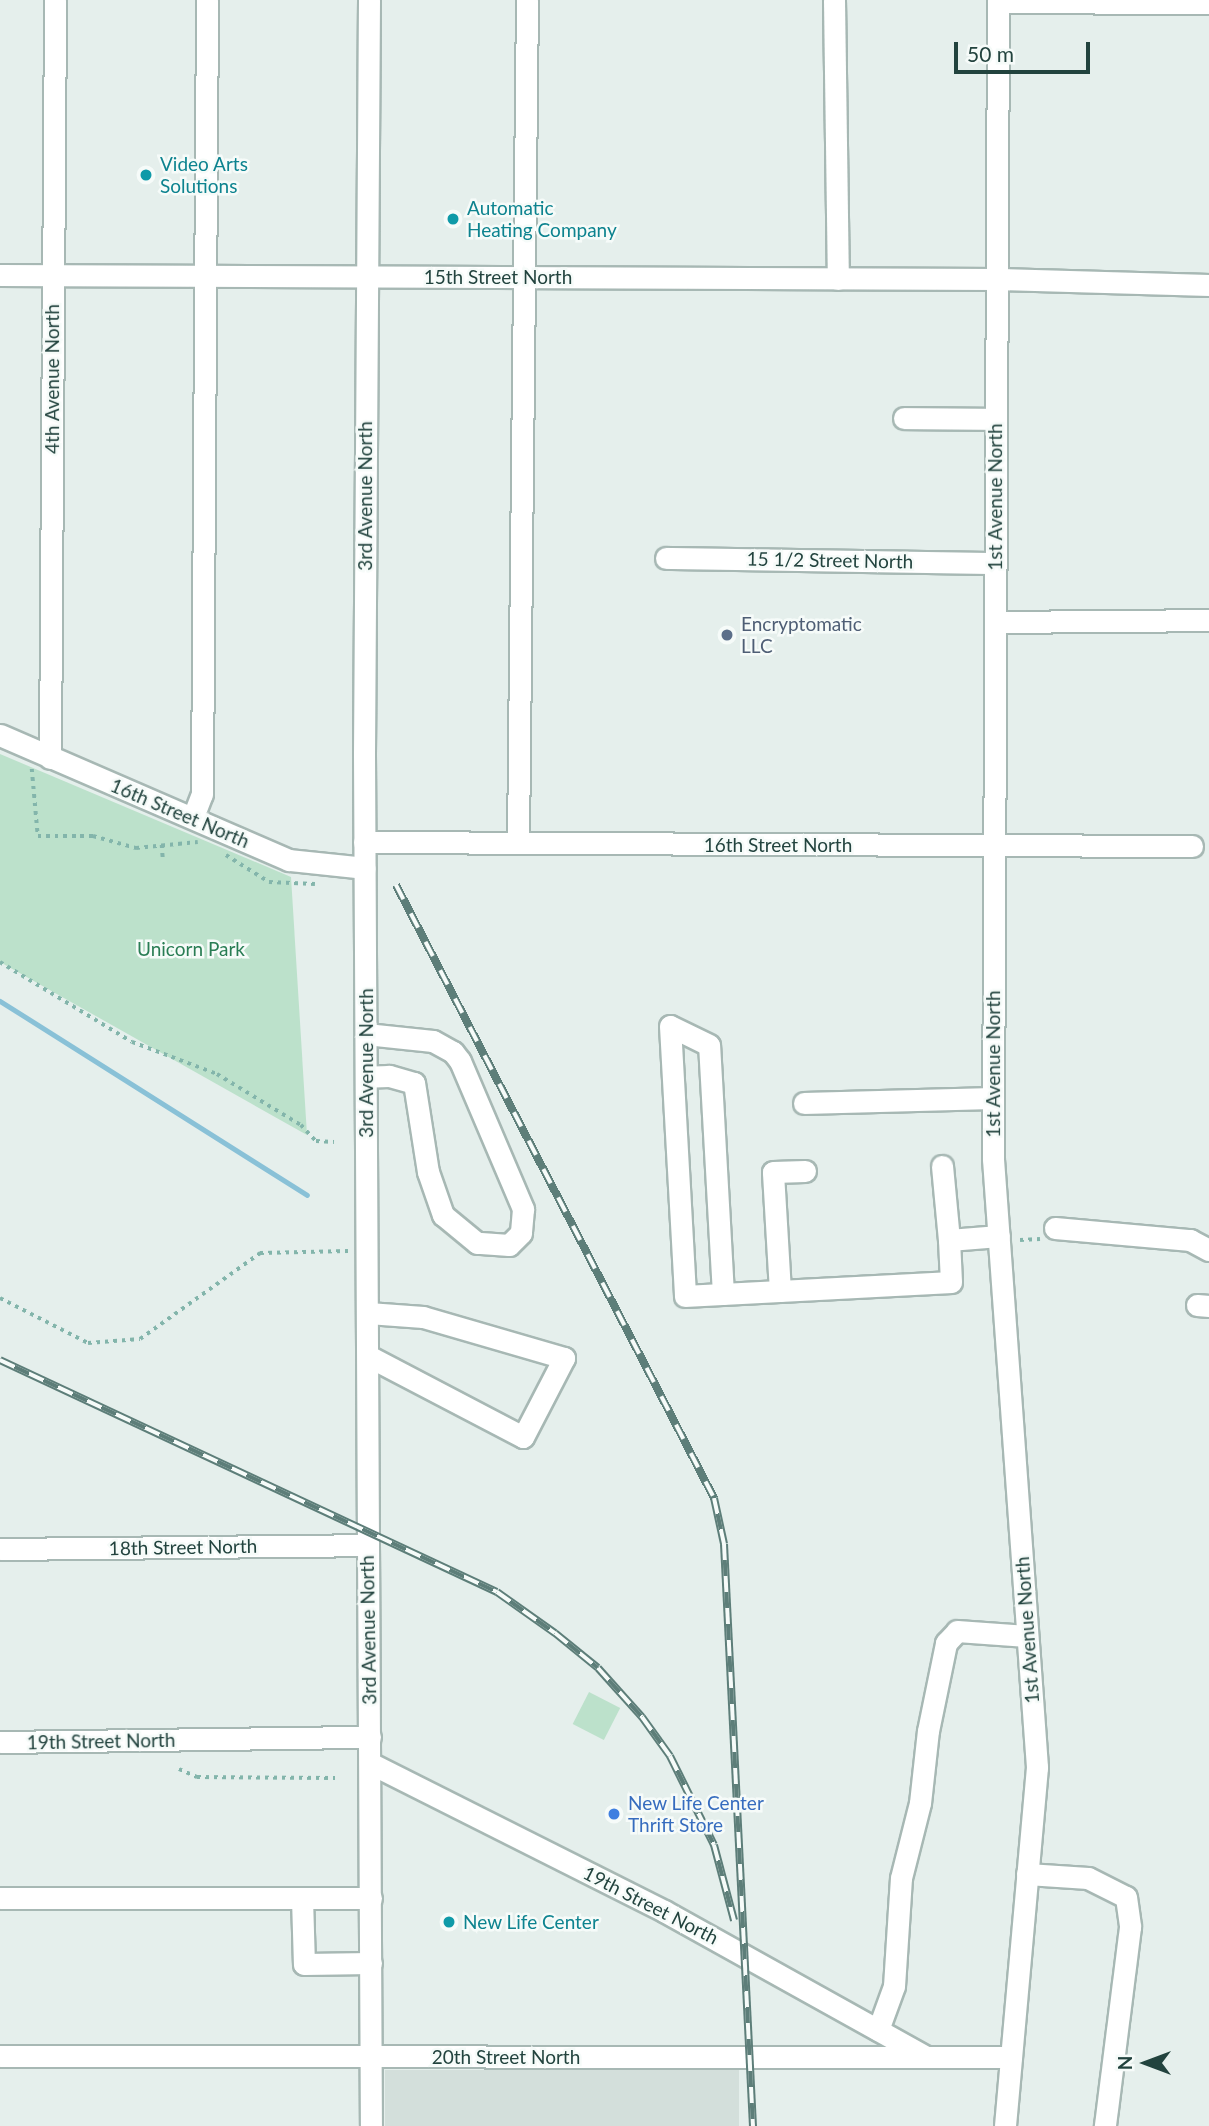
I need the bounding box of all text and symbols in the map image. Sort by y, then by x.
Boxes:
scale bar [957,28,1094,72]
text: 50 m [967,41,1014,66]
place label: Video Arts Solutions [160,153,249,197]
marker: Video Arts Solutions [138,167,154,183]
place label: Automatic Heating Company [467,197,617,241]
marker: Automatic Heating Company [445,211,461,227]
street label: 15th Street North [424,266,572,288]
street label: 4th Avenue North [41,304,63,454]
street label: 3rd Avenue North [354,421,376,571]
street label: 1st Avenue North [984,423,1006,571]
street label: 15 1/2 Street North [747,547,913,573]
place label: Encryptomatic LLC [741,613,862,657]
marker: Encryptomatic LLC [719,627,735,643]
street label: 16th Street North [107,773,253,853]
street label: 16th Street North [704,834,852,856]
park label: Unicorn Park [137,938,245,960]
street label: 3rd Avenue North [355,988,377,1138]
street label: 1st Avenue North [982,990,1004,1138]
street label: 18th Street North [109,1534,257,1560]
street label: 3rd Avenue North [355,1555,381,1705]
street label: 1st Avenue North [1010,1555,1044,1705]
street label: 19th Street North [27,1728,175,1754]
place label: New Life Center Thrift Store [628,1792,764,1836]
marker: New Life Center Thrift Store [606,1806,622,1822]
street label: 19th Street North [580,1861,722,1949]
place label: New Life Center [463,1911,599,1933]
marker: New Life Center [441,1914,457,1930]
north arrow [1111,2028,1181,2098]
street label: 20th Street North [432,2046,580,2068]
text: N [1113,2056,1136,2070]

